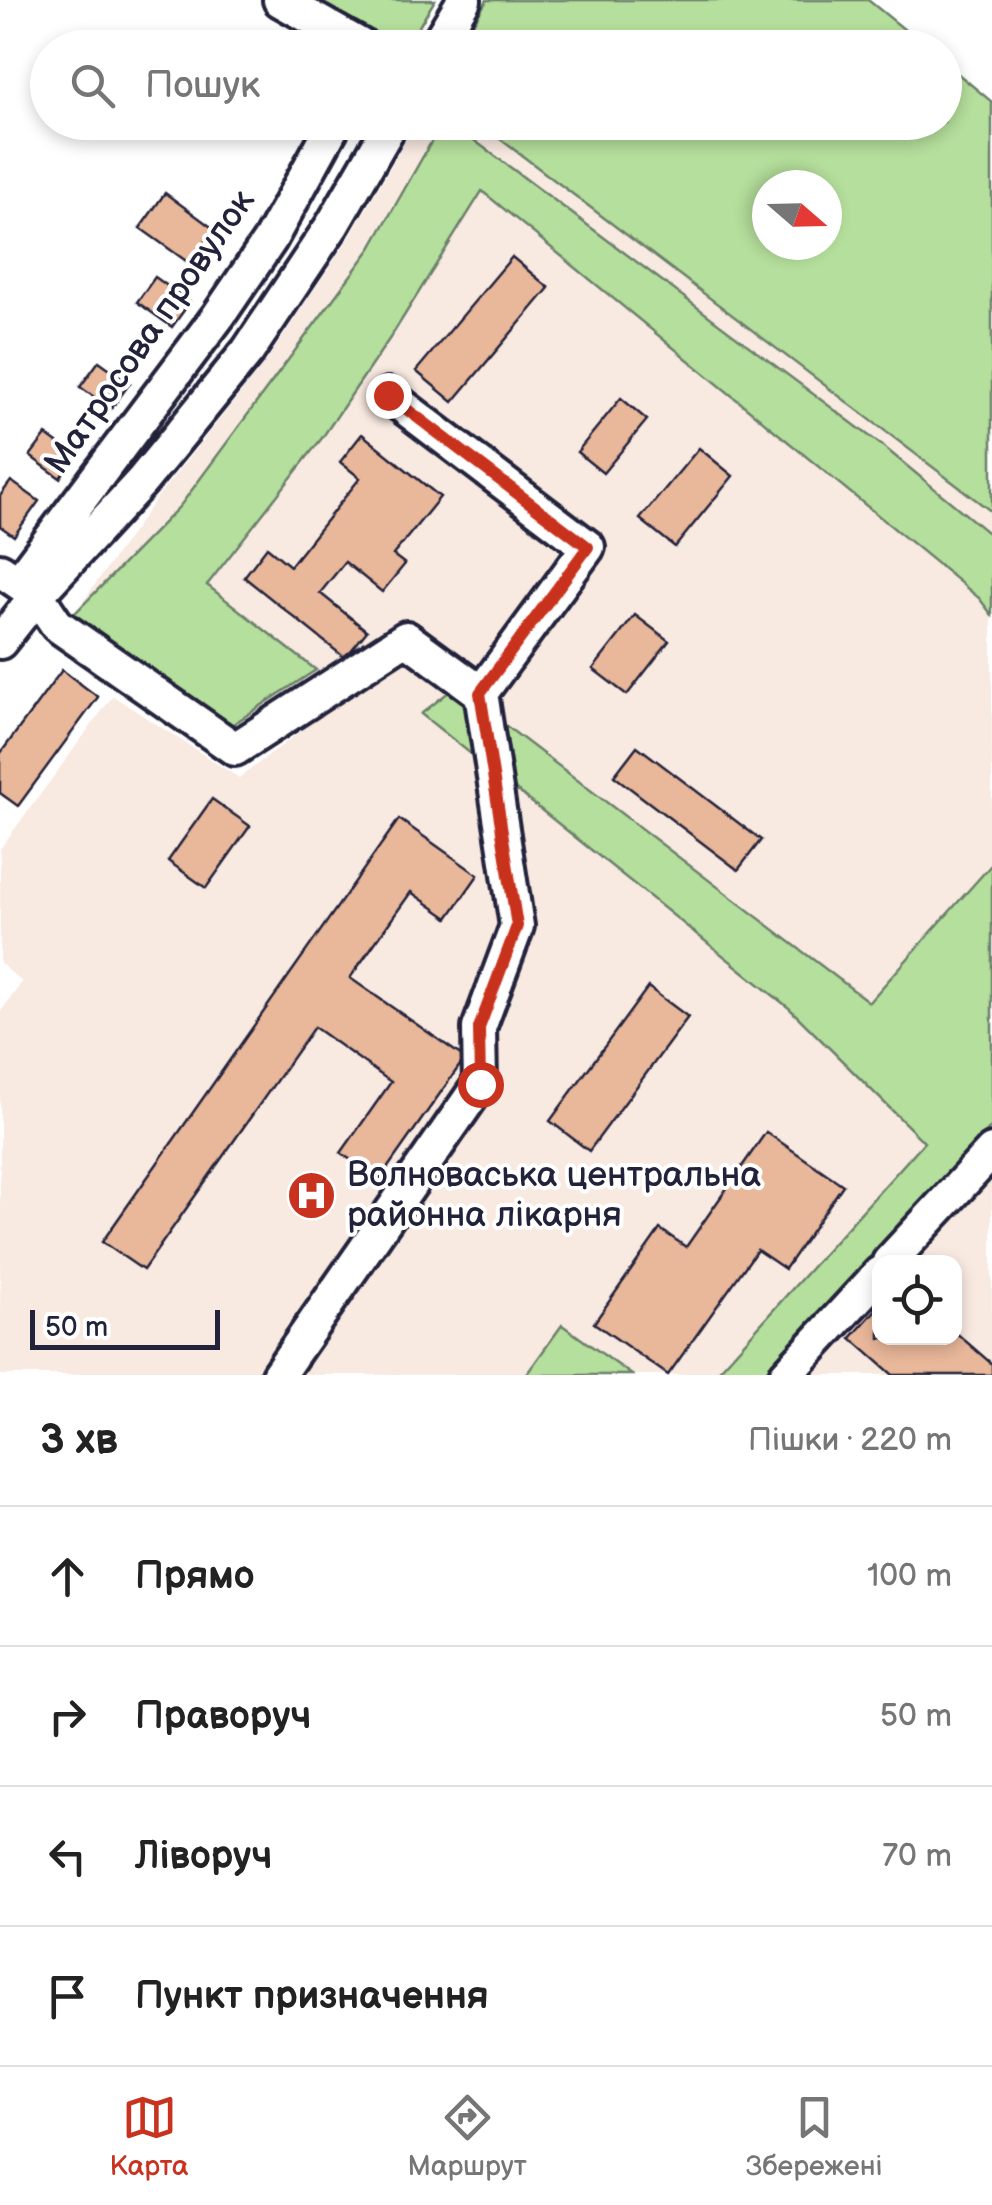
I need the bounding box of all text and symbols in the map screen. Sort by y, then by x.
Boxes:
search box [30,30,962,140]
icon: search [65,58,120,113]
text: Пошук [145,63,260,108]
north arrow [752,170,842,260]
street label: Матросова провулок [36,181,265,483]
route end [366,373,412,419]
route start [458,1062,504,1108]
place label: Волноваська центральна районна лікарня [347,1154,761,1237]
hospital icon: Волноваська центральна районна лікарня [286,1169,338,1221]
map controls [872,1255,962,1345]
button: locate [872,1255,962,1345]
scale bar [30,1305,220,1350]
text: 50 m [45,1311,108,1344]
text: 3 хв [40,1415,118,1466]
text: Пішки · 220 m [748,1421,952,1460]
icon: ahead [40,1549,95,1604]
text: Прямо [135,1554,254,1599]
text: 100 m [867,1557,952,1596]
icon: right [40,1689,95,1744]
text: Праворуч [135,1694,311,1739]
text: 50 m [880,1697,952,1736]
icon: left [40,1829,95,1884]
text: Ліворуч [135,1834,272,1879]
text: 70 m [882,1837,952,1876]
icon: arrive [40,1969,95,2024]
text: Пункт призначення [135,1974,489,2019]
tab: Карта [110,2090,188,2183]
tab: Маршрут [408,2090,527,2183]
tab: Збережені [746,2090,882,2183]

